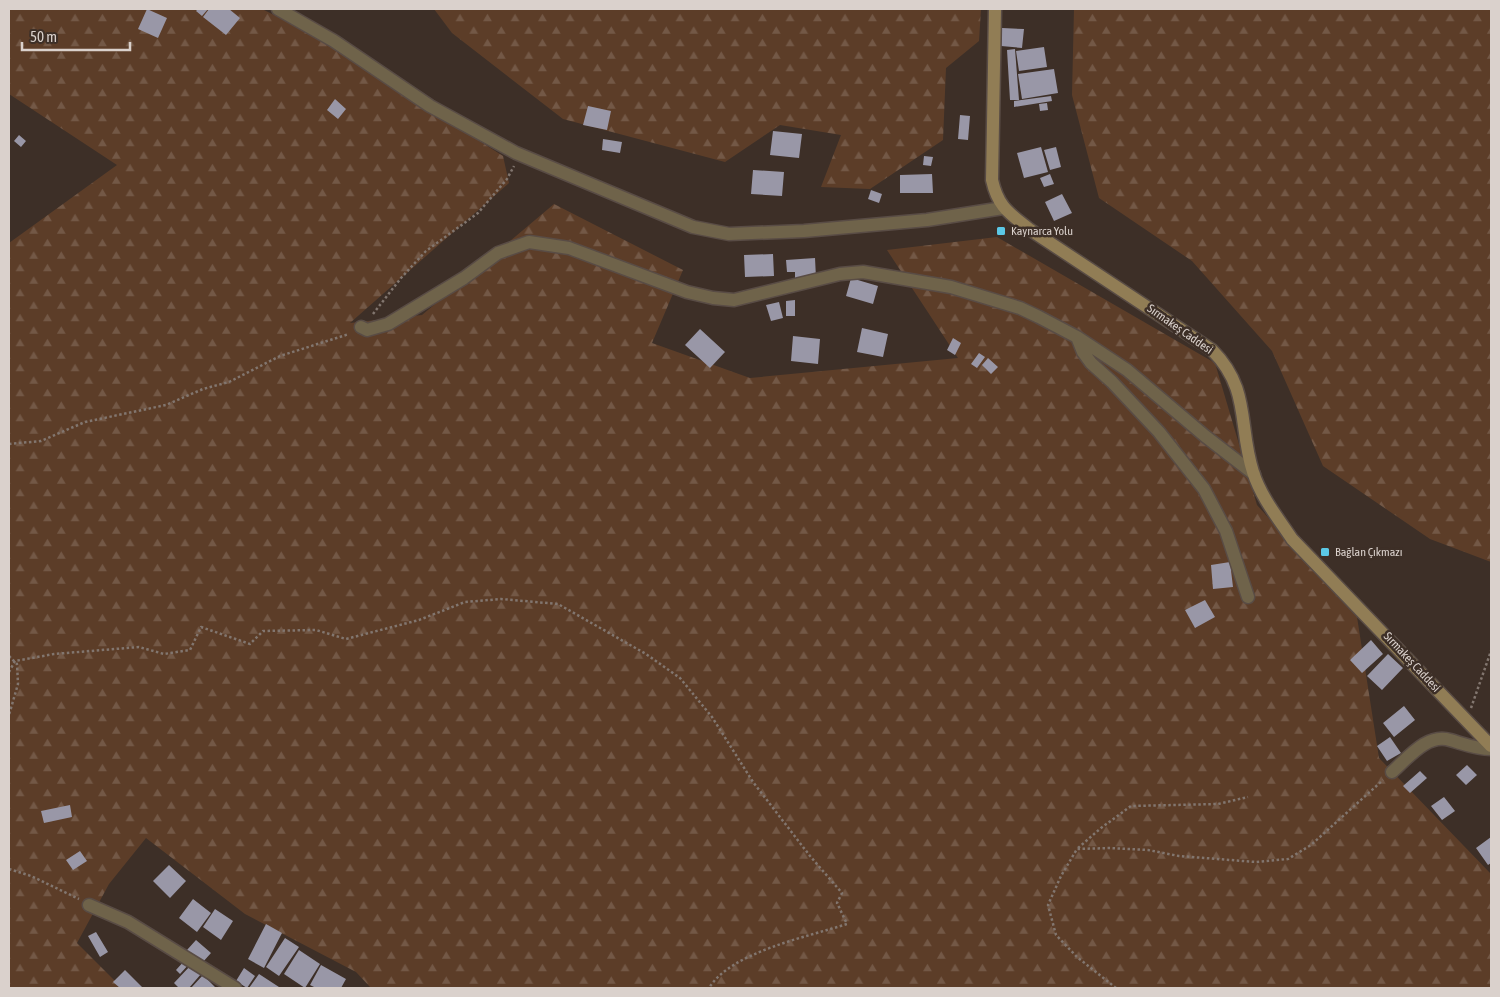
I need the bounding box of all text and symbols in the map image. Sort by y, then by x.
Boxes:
scale bar [22,20,130,52]
text: 50 m [30,28,57,45]
place label: Kaynarca Yolu [1011,224,1073,238]
marker: Kaynarca Yolu [995,225,1007,237]
street label: Sırmakeş Caddesi [1145,301,1215,357]
place label: Bağlan Çıkmazı [1335,545,1402,559]
marker: Bağlan Çıkmazı [1319,546,1331,558]
street label: Sırmakeş Caddesi [1381,629,1443,695]

